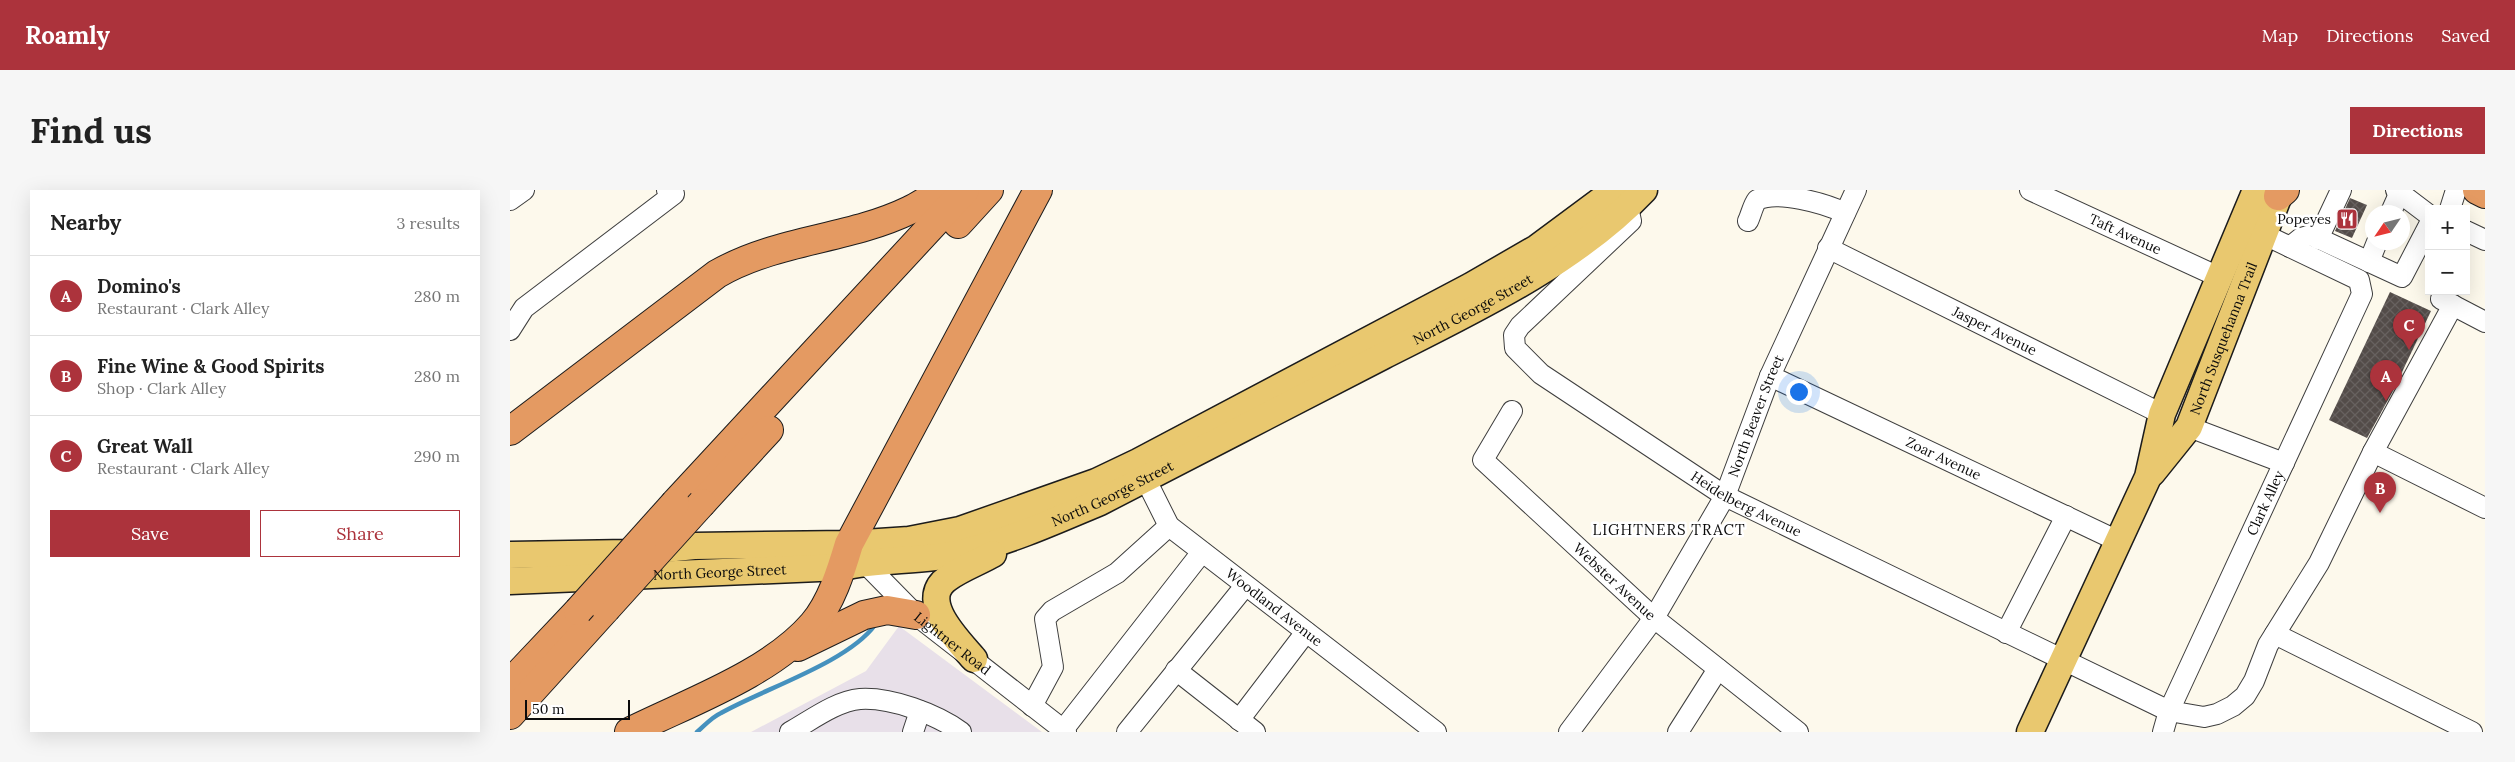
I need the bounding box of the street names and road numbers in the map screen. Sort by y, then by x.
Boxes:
street label: Taft Avenue [2086,210,2165,258]
street label: North Susquehanna Trail [2186,259,2261,417]
street label: North George Street [1410,269,1536,349]
street label: Jasper Avenue [1948,302,2040,359]
street label: North Beaver Street [1724,351,1788,480]
street label: Zoar Avenue [1903,433,1984,484]
street label: North George Street [1049,456,1177,531]
street label: Heidelberg Avenue [1688,467,1805,541]
street label: Clark Alley [2243,467,2288,538]
street label: Webster Avenue [1570,539,1660,624]
street label: North George Street [653,560,787,584]
street label: Woodland Avenue [1222,564,1326,650]
street label: Lightner Road [911,608,994,679]

